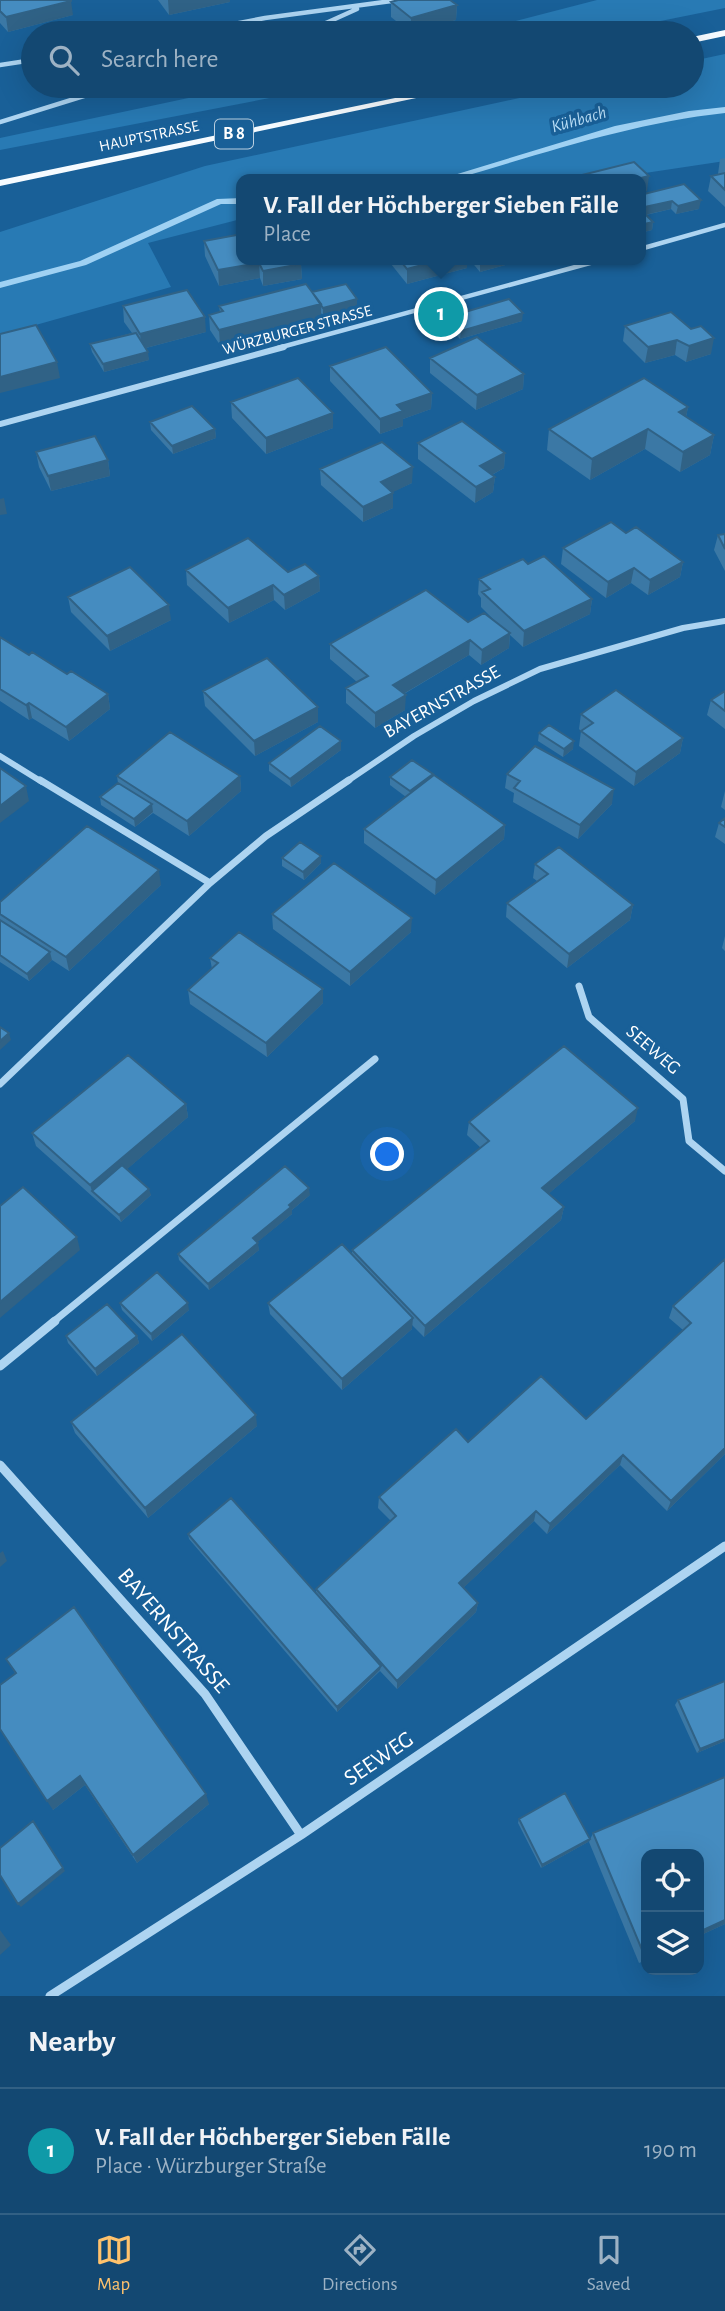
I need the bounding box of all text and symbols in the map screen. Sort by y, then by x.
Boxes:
search box [21,21,704,98]
icon: search [45,41,83,79]
text: Search here [101,46,219,72]
water label: Kühbach [549,104,609,136]
street label: HAUPTSTRASSE [97,118,201,154]
road number: B 8 [215,119,253,148]
popup [236,174,646,265]
text: V. Fall der Höchberger Sieben Fälle [263,192,619,218]
text: Place [263,223,311,246]
pin: 1 [418,288,464,340]
street label: WÜRZBURGER STRASSE [220,300,374,358]
street label: BAYERNSTRASSE [381,662,503,742]
street label: SEEWEG [622,1022,684,1078]
your location [370,1137,404,1171]
street label: BAYERNSTRASSE [113,1564,233,1698]
street label: SEEWEG [340,1728,418,1790]
map controls [641,1849,704,1975]
button: locate [641,1849,704,1912]
button: layers [641,1912,704,1975]
text: Nearby [28,2027,116,2057]
text: V. Fall der Höchberger Sieben Fälle [95,2124,451,2150]
text: 1 [47,2139,55,2162]
text: 190 m [644,2139,697,2162]
text: Place · Würzburger Straße [95,2155,327,2178]
tab: Map [95,2231,133,2296]
tab: Directions [322,2231,398,2296]
tab: Saved [587,2231,630,2296]

